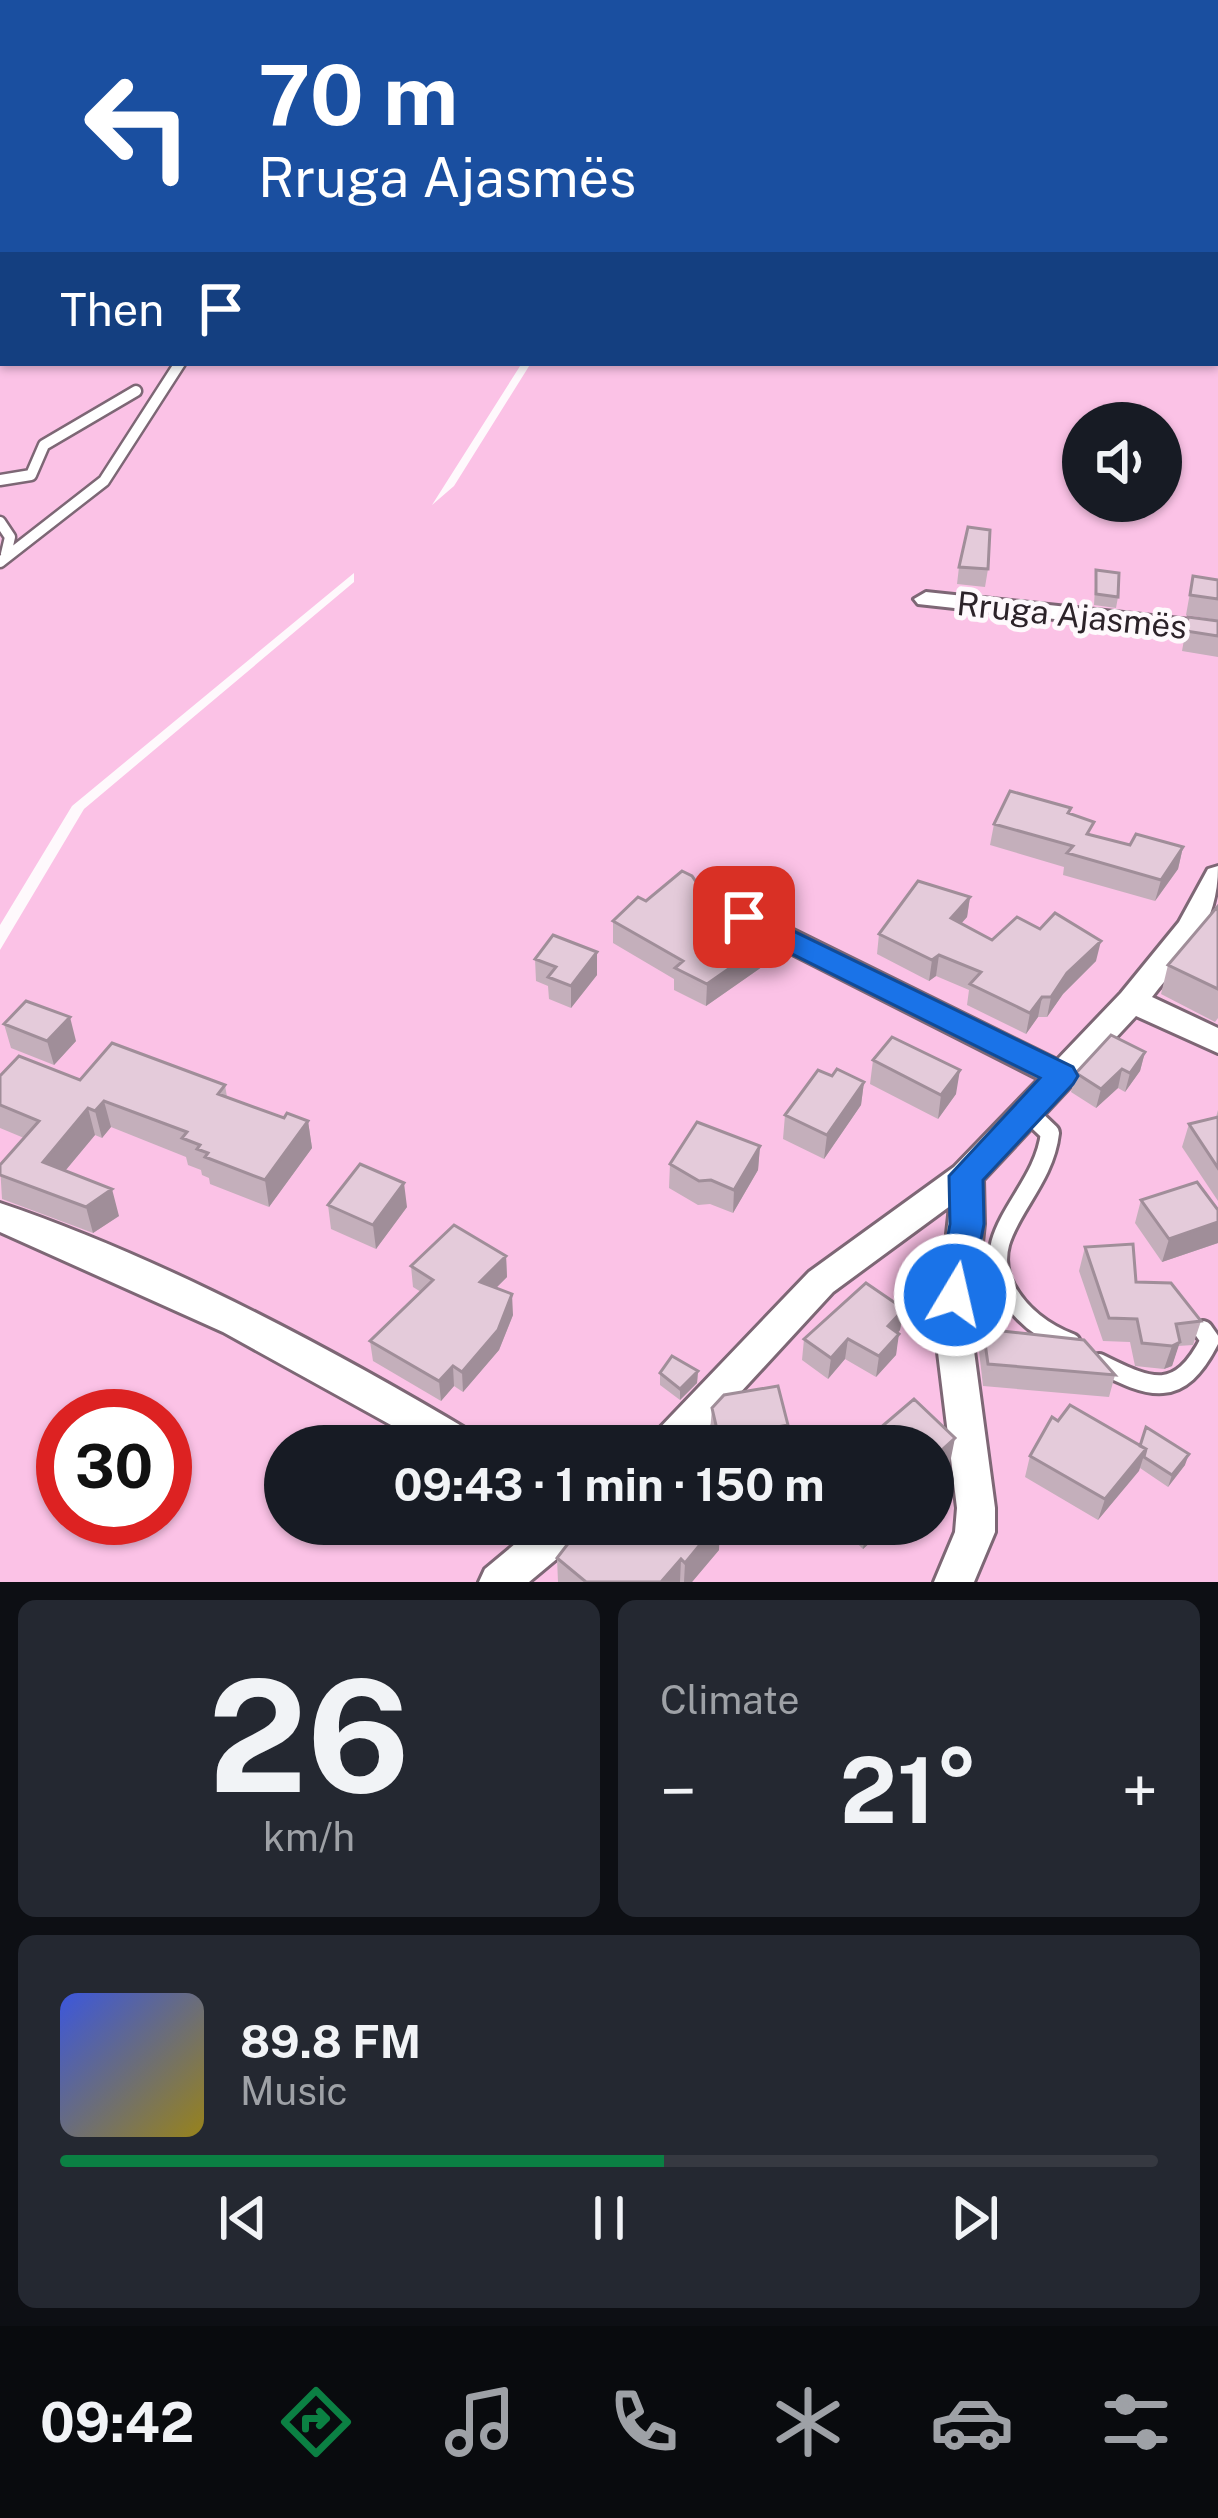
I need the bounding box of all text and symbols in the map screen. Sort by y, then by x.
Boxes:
text: 70 m [258,45,458,144]
icon: left [60,48,216,204]
text: Rruga Ajasmës [258,146,636,209]
icon: arrive [188,276,254,342]
text: Then [60,283,164,336]
map controls [1062,402,1182,522]
button: sound [1062,402,1182,522]
street label: Rruga Ajasmës [955,584,1189,646]
pin [693,866,795,968]
icon: arrive [711,884,777,950]
position arrow [892,1232,1018,1358]
speed limit sign: 30 [36,1389,192,1545]
text: 09:43 · 1 min · 150 m [393,1458,825,1511]
text: 26 [208,1644,410,1827]
text: Climate [660,1677,800,1723]
text: 21° [840,1737,978,1843]
text: − [660,1752,697,1830]
text: + [1121,1752,1158,1830]
text: km/h [263,1814,355,1860]
text: 89.8 FM [240,2015,421,2068]
text: Music [240,2068,348,2114]
icon: previous [210,2185,276,2251]
icon: pause [576,2185,642,2251]
icon: next [942,2185,1008,2251]
icon: directions [274,2380,358,2464]
icon: music [438,2380,522,2464]
icon: phone [602,2380,686,2464]
icon: climate [766,2380,850,2464]
icon: car [930,2380,1014,2464]
icon: filters [1094,2380,1178,2464]
text: 09:42 [40,2391,194,2454]

